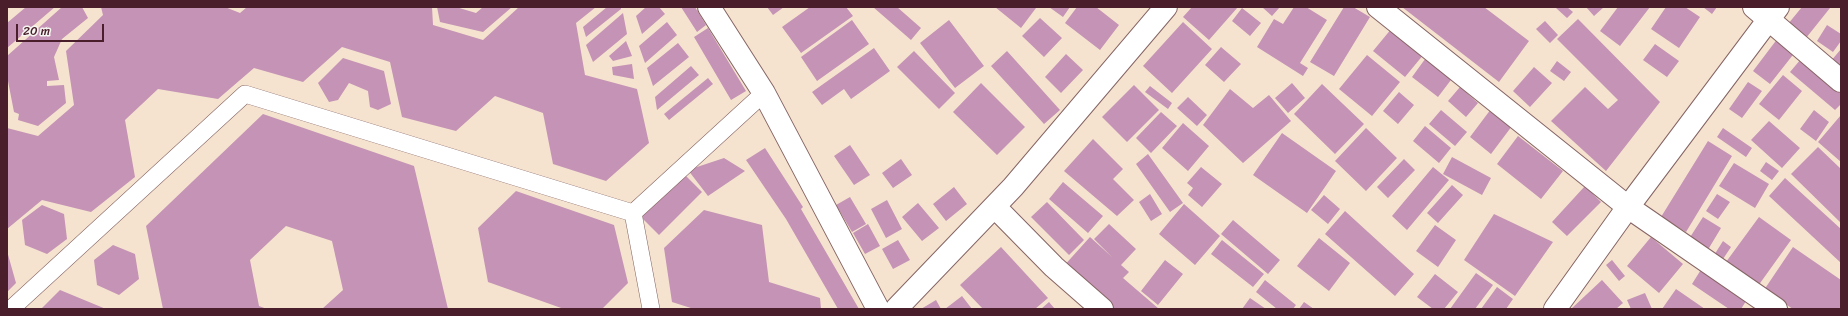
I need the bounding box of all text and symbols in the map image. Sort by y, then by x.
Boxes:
scale bar [18,16,106,42]
text: 20 m [23,20,50,42]

